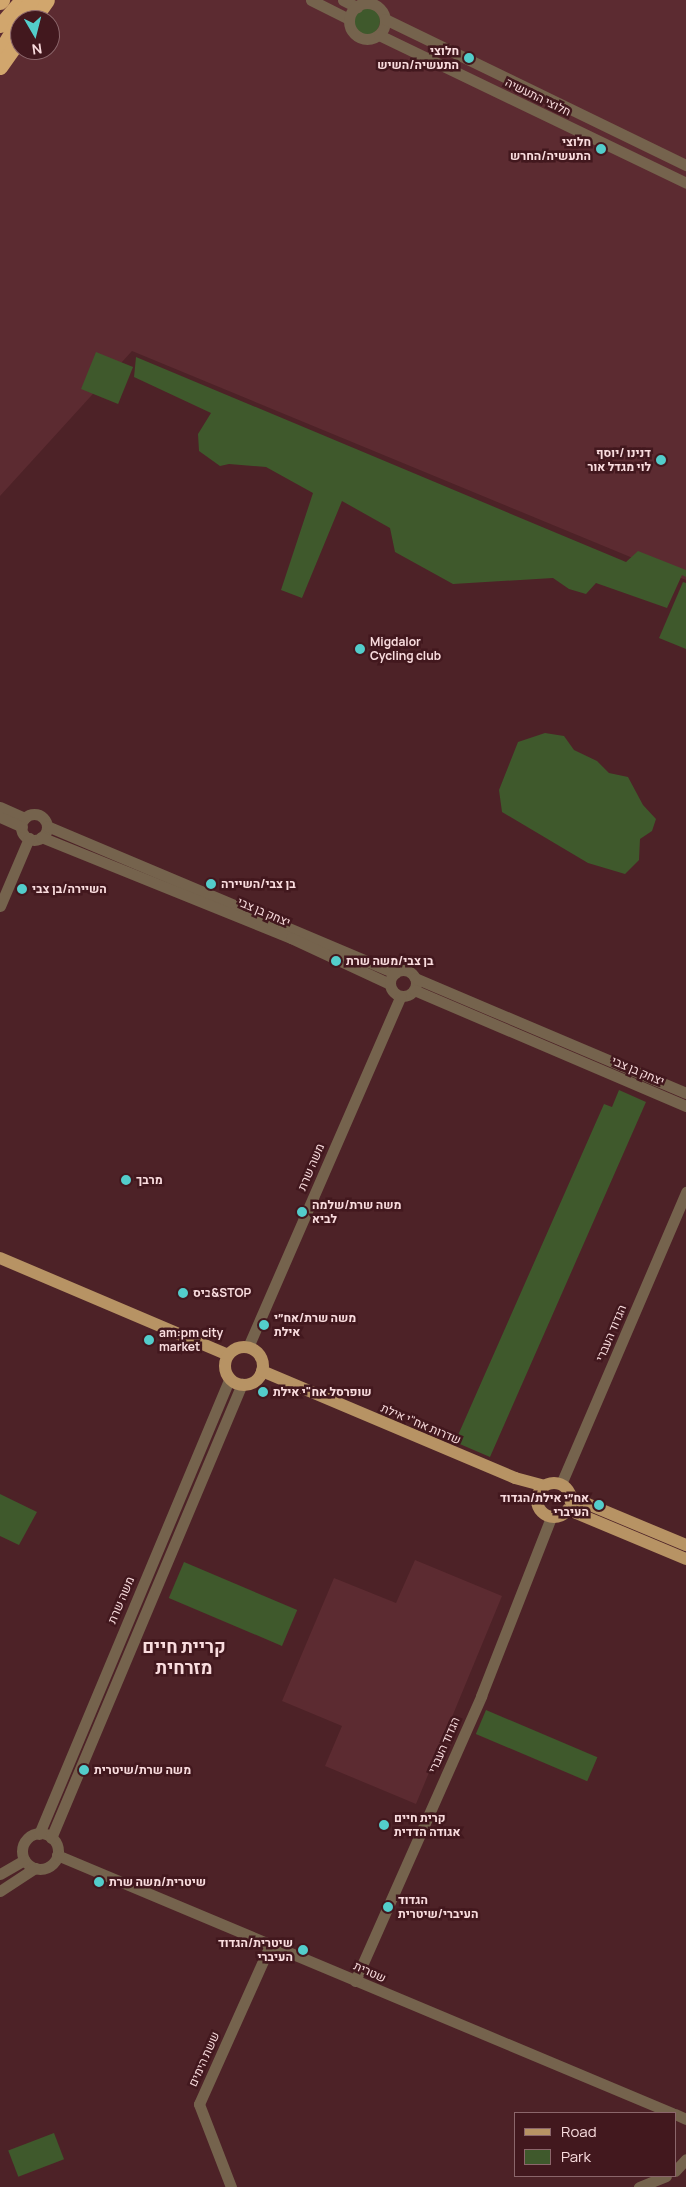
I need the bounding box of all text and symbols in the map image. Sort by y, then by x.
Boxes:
north arrow [10,10,60,60]
text: N [31,39,43,59]
place label: חלוצי התעשיה/השיש [377,44,459,72]
marker: חלוצי התעשיה/השיש [463,52,475,64]
street label: חלוצי התעשיה [503,75,573,119]
place label: חלוצי התעשיה/החרש [510,135,591,163]
marker: חלוצי התעשיה/החרש [595,143,607,155]
place label: דנינו /יוסף לוי מגדל אור [588,446,651,474]
marker: דנינו /יוסף לוי מגדל אור [655,454,667,466]
place label: Migdalor Cycling club [370,635,441,663]
marker: Migdalor Cycling club [354,643,366,655]
place label: בן צבי/השיירה [221,877,296,891]
marker: בן צבי/השיירה [205,878,217,890]
place label: השיירה/בן צבי [32,882,107,896]
marker: השיירה/בן צבי [16,883,28,895]
street label: יצחק בן צבי [235,894,293,930]
place label: בן צבי/משה שרת [346,954,434,968]
marker: בן צבי/משה שרת [330,955,342,967]
street label: יצחק בן צבי [609,1053,667,1089]
street label: משה שרת [295,1141,327,1193]
place label: מרבך [136,1173,163,1187]
marker: מרבך [120,1174,132,1186]
place label: משה שרת/שלמה לביא [312,1198,401,1226]
marker: משה שרת/שלמה לביא [296,1206,308,1218]
place label: ביס&STOP [193,1286,251,1300]
marker: ביס&STOP [177,1287,189,1299]
street label: הגדוד העברי [593,1303,629,1363]
place label: משה שרת/אח״י אילת [274,1311,356,1339]
marker: משה שרת/אח״י אילת [258,1319,270,1331]
place label: am:pm city market [159,1326,223,1354]
marker: am:pm city market [143,1334,155,1346]
place label: שופרסל אח"י אילת [273,1385,372,1399]
marker: שופרסל אח"י אילת [257,1386,269,1398]
street label: שדרות אח"י אילת [379,1401,463,1447]
place label: אח״י אילת/הגדוד העיברי [500,1491,589,1519]
marker: אח״י אילת/הגדוד העיברי [593,1499,605,1511]
street label: משה שרת [105,1574,137,1626]
district label: קריית חיים מזרחית [142,1636,226,1678]
street label: הגדוד העברי [425,1715,463,1775]
place label: משה שרת/שיטרית [94,1763,191,1777]
marker: משה שרת/שיטרית [78,1764,90,1776]
place label: קרית חיים אגודה הדדית [394,1811,460,1839]
marker: קרית חיים אגודה הדדית [378,1819,390,1831]
place label: שיטרית/משה שרת [109,1875,206,1889]
marker: שיטרית/משה שרת [93,1876,105,1888]
place label: הגדוד העיברי/שיטרית [398,1893,479,1921]
marker: הגדוד העיברי/שיטרית [382,1901,394,1913]
place label: שיטרית/הגדוד העיברי [218,1936,293,1964]
marker: שיטרית/הגדוד העיברי [297,1944,309,1956]
street label: שטרית [352,1959,388,1985]
street label: ששת הימים [186,2029,222,2089]
legend [514,2112,676,2177]
text: Road [561,2121,597,2142]
text: Park [561,2146,591,2167]

